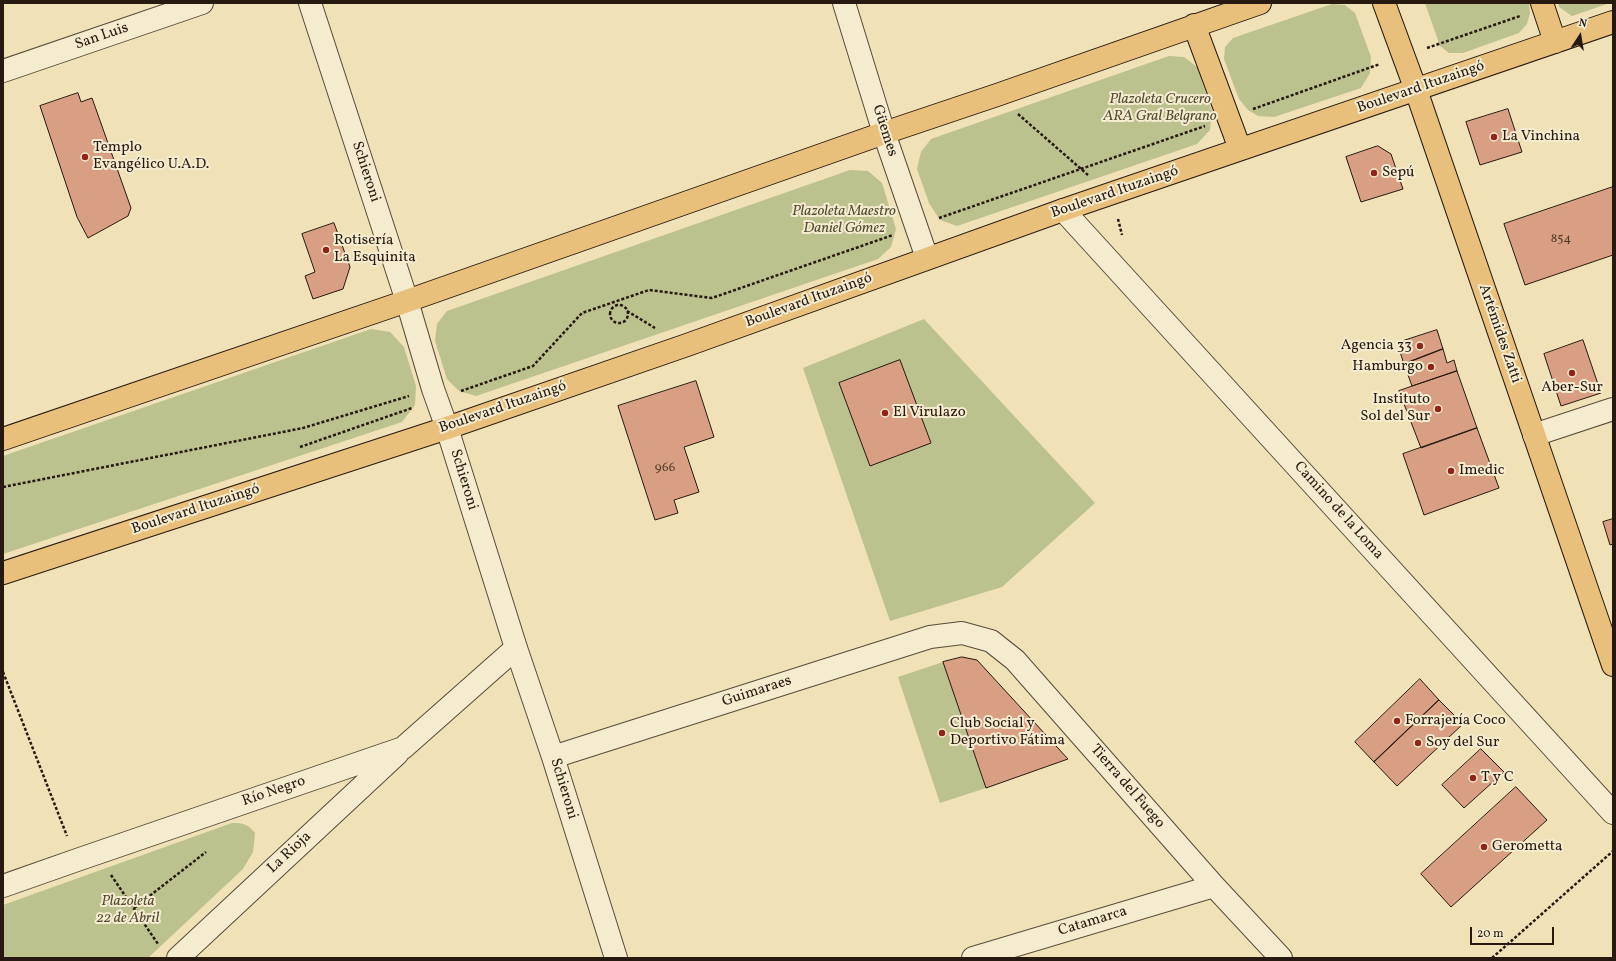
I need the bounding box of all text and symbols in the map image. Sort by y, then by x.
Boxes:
north arrow [1560,16,1600,56]
text: N [1577,16,1588,32]
street label: San Luis [73,19,131,55]
street label: Boulevard Ituzaingó [1355,58,1487,118]
park label: Plazoleta Crucero ARA Gral Belgrano [1103,91,1217,126]
street label: Güemes [867,103,901,159]
place label: La Vinchina [1502,128,1580,146]
marker: La Vinchina [1489,132,1499,142]
place label: Templo Evangélico U.A.D. [93,139,209,174]
street label: Schieroni [347,139,383,205]
marker: Templo Evangélico U.A.D. [80,152,90,162]
street label: Boulevard Ituzaingó [1049,163,1181,223]
place label: Sepú [1382,164,1414,182]
marker: Sepú [1369,168,1379,178]
park label: Plazoleta Maestro Daniel Gómez [792,203,896,238]
place label: Rotisería La Esquinita [334,232,416,267]
house number: 854 [1551,232,1571,248]
marker: Rotisería La Esquinita [321,245,331,255]
street label: Boulevard Ituzaingó [743,270,875,332]
street label: Artémides Zatti [1474,282,1524,386]
place label: Agencia 33 [1341,337,1412,355]
marker: Agencia 33 [1415,341,1425,351]
place label: Hamburgo [1352,358,1423,376]
marker: Hamburgo [1426,362,1436,372]
marker: Aber-Sur [1567,368,1577,378]
street label: Boulevard Ituzaingó [437,378,569,438]
place label: Aber-Sur [1541,379,1603,397]
place label: Instituto Sol del Sur [1360,391,1430,426]
place label: El Virulazo [893,404,966,422]
marker: Instituto Sol del Sur [1433,404,1443,414]
marker: El Virulazo [880,408,890,418]
street label: Schieroni [445,447,481,513]
street label: Camino de la Loma [1289,458,1387,564]
house number: 966 [655,461,675,477]
place label: Imedic [1459,462,1504,480]
marker: Imedic [1446,466,1456,476]
street label: Boulevard Ituzaingó [130,481,262,539]
street label: Guimaraes [720,672,794,712]
place label: Forrajería Coco [1405,712,1506,730]
place label: Club Social y Deportivo Fátima [950,715,1065,750]
marker: Forrajería Coco [1392,716,1402,726]
marker: Club Social y Deportivo Fátima [937,728,947,738]
place label: Soy del Sur [1426,734,1499,752]
marker: Soy del Sur [1413,738,1423,748]
street label: Tierra del Fuego [1086,742,1168,832]
street label: Schieroni [545,756,581,822]
place label: T y C [1481,769,1514,787]
street label: Río Negro [240,773,308,811]
marker: T y C [1468,773,1478,783]
street label: La Rioja [264,828,316,878]
place label: Gerometta [1492,838,1563,856]
marker: Gerometta [1479,842,1489,852]
park label: Plazoleta 22 de Abril [97,893,159,928]
street label: Catamarca [1056,903,1130,941]
scale bar [1472,919,1556,945]
text: 20 m [1477,926,1504,942]

